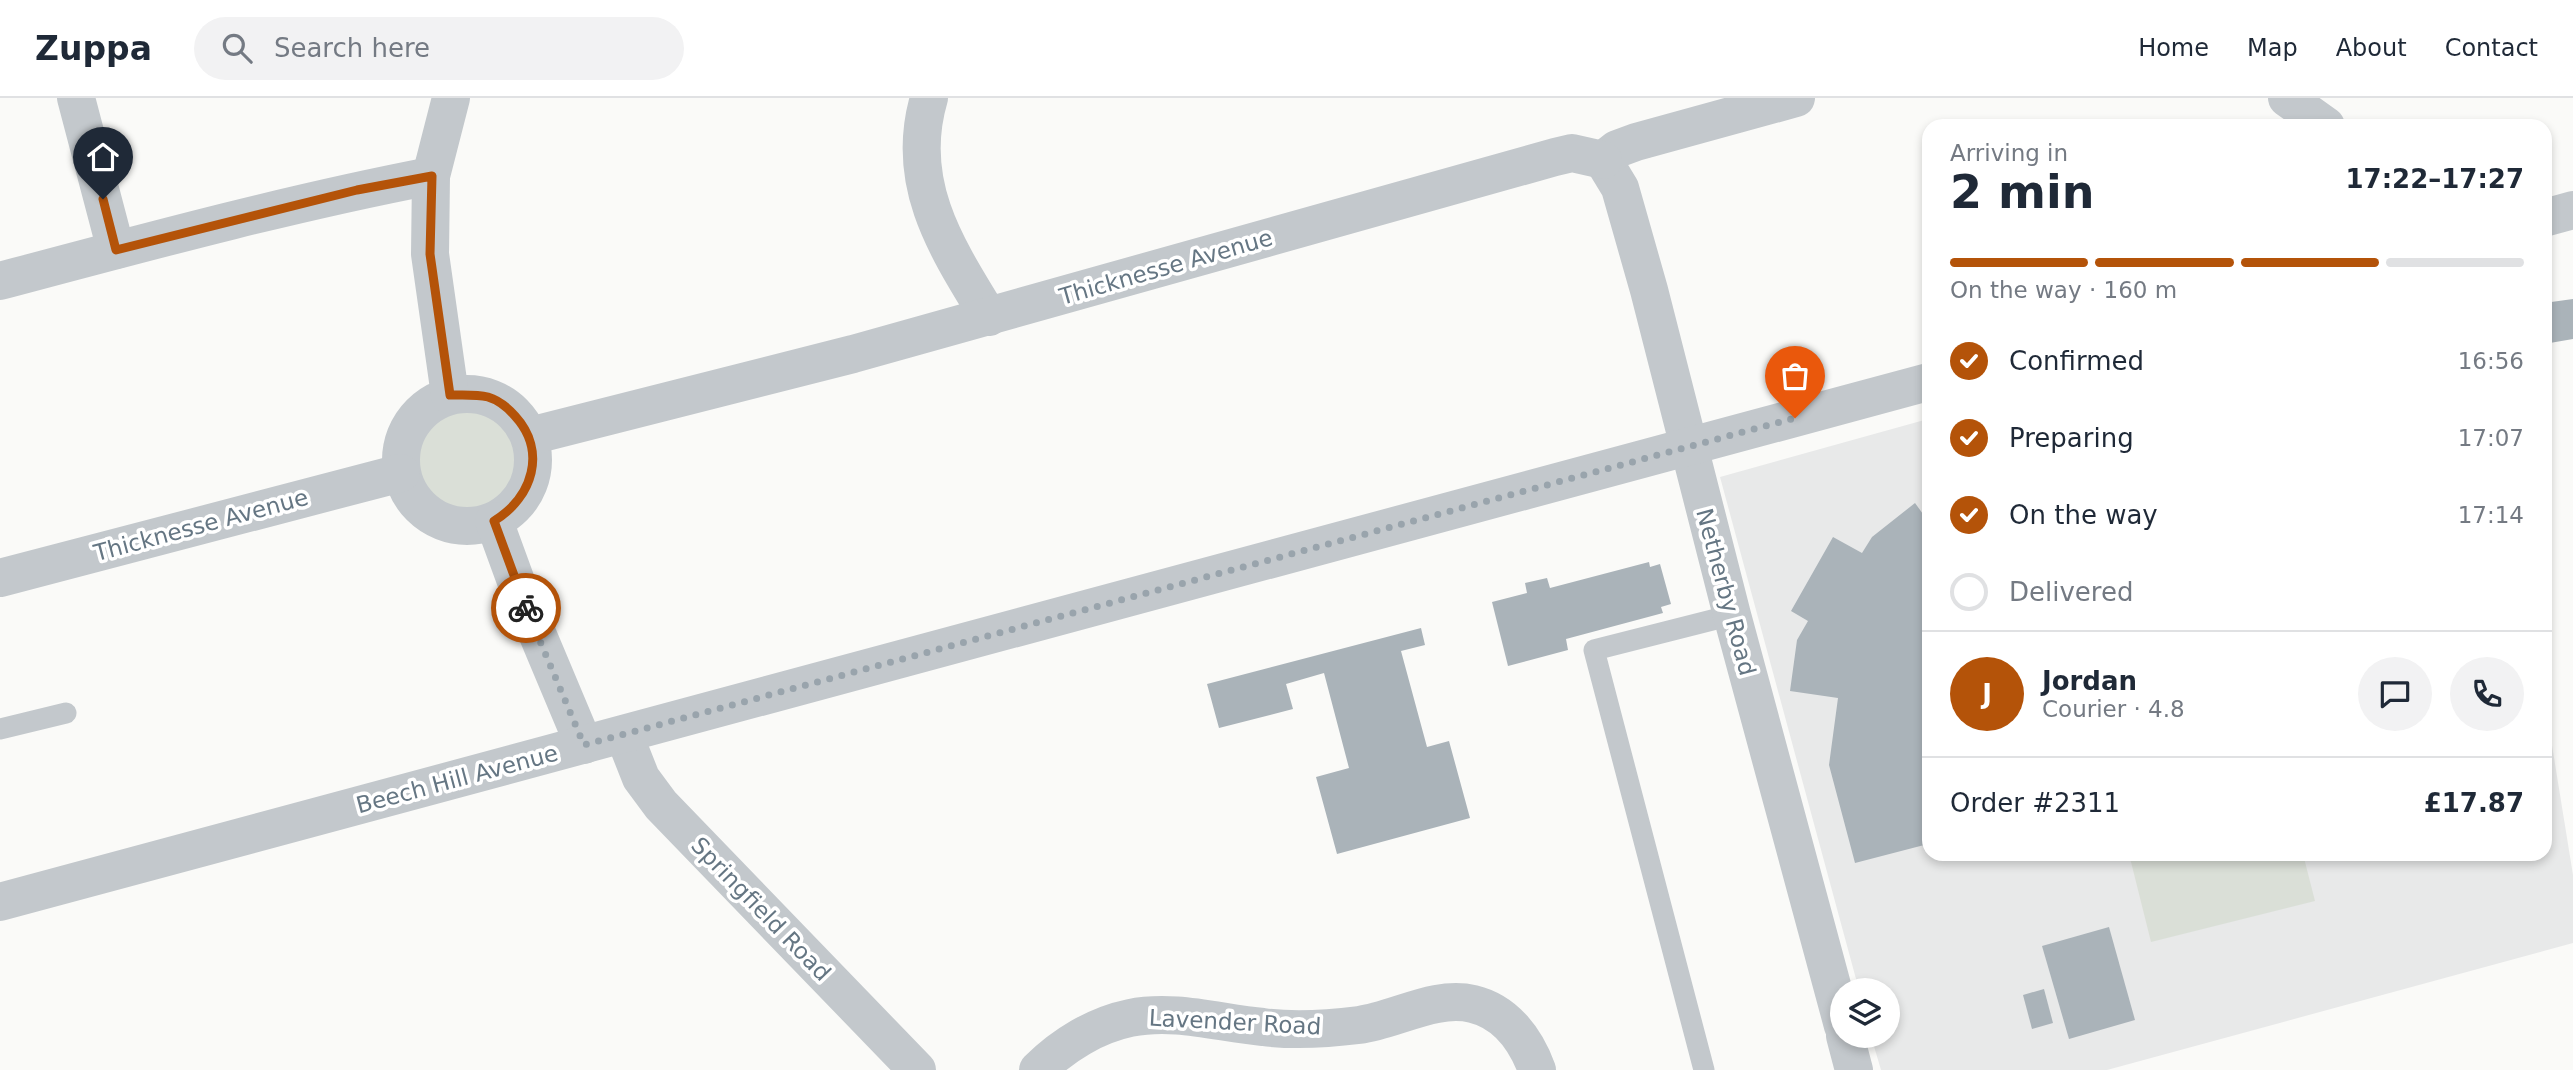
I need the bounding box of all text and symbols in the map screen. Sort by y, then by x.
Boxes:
search box [194,17,684,80]
text: Zuppa [35,29,152,68]
icon: search [218,29,256,67]
text: Search here [274,33,430,63]
text: Home [2138,34,2209,62]
text: Map [2247,34,2298,62]
text: About [2336,34,2407,62]
text: Contact [2445,34,2538,62]
pin [73,127,133,199]
icon: home [84,138,122,176]
text: Arriving in [1950,140,2068,166]
text: 17:22–17:27 [2345,164,2524,194]
text: 2 min [1950,165,2094,219]
street label: Thicknesse Avenue [1055,224,1276,310]
text: On the way · 160 m [1950,277,2177,303]
icon: check [1950,342,1988,380]
pin [1765,346,1825,418]
text: Confirmed [2009,346,2144,376]
text: 16:56 [2458,348,2524,374]
icon: bag [1776,357,1814,395]
icon: check [1950,419,1988,457]
text: Preparing [2009,423,2134,453]
text: 17:07 [2458,425,2524,451]
street label: Thicknesse Avenue [90,484,311,566]
icon: check [1950,496,1988,534]
text: On the way [2009,500,2158,530]
text: 17:14 [2458,502,2524,528]
street label: Netherby Road [1691,506,1761,678]
courier [491,573,561,643]
text: Delivered [2009,577,2133,607]
icon: bike [507,589,545,627]
button: chat [2358,657,2432,731]
button: phone [2450,657,2524,731]
text: Jordan [2042,666,2137,696]
text: J [1982,679,1992,709]
text: Courier · 4.8 [2042,696,2185,722]
street label: Beech Hill Avenue [353,740,561,818]
text: Order #2311 [1950,788,2120,818]
text: £17.87 [2424,788,2524,818]
street label: Springfield Road [686,832,836,986]
map controls [1830,978,1900,1048]
button: layers [1830,978,1900,1048]
street label: Lavender Road [1148,1005,1322,1039]

